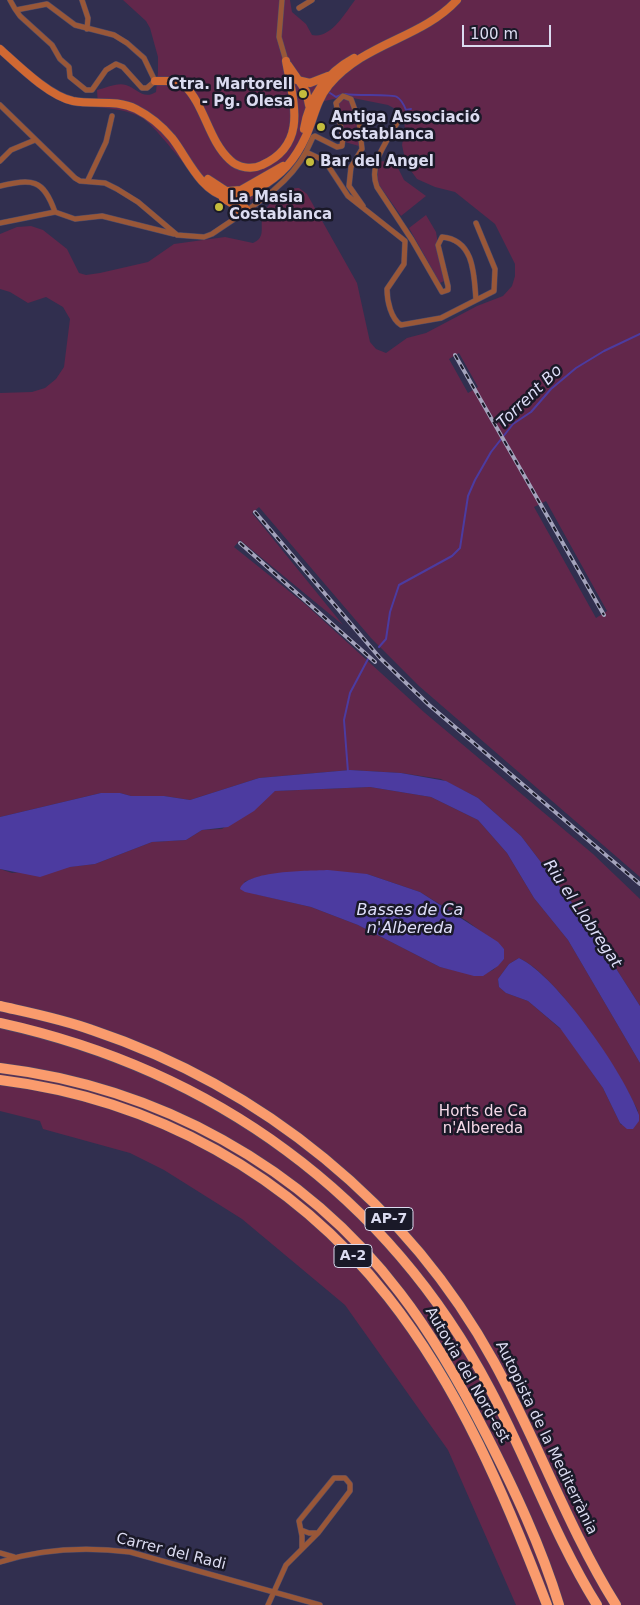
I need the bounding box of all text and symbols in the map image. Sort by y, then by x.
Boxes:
scale bar [465,15,554,47]
text: 100 m [470,25,518,43]
place label: Ctra. Martorell - Pg. Olesa [169,76,293,111]
marker: Ctra. Martorell - Pg. Olesa [297,88,309,100]
place label: Antiga Associació Costablanca [331,109,480,144]
marker: Antiga Associació Costablanca [315,121,327,133]
place label: Bar del Angel [320,153,434,171]
marker: Bar del Angel [304,156,316,168]
place label: La Masia Costablanca [229,189,332,224]
marker: La Masia Costablanca [213,201,225,213]
water label: Torrent Bo [494,361,566,433]
water label: Riu el Llobregat [539,856,625,972]
water label: Basses de Ca n'Albereda [357,901,463,939]
park label: Horts de Ca n'Albereda [439,1103,527,1138]
road number: AP-7 [365,1208,413,1230]
road number: A-2 [334,1244,372,1268]
street label: Autovia del Nord-est [421,1304,513,1446]
street label: Autopista de la Mediterrània [491,1338,601,1538]
street label: Carrer del Radi [114,1530,228,1574]

